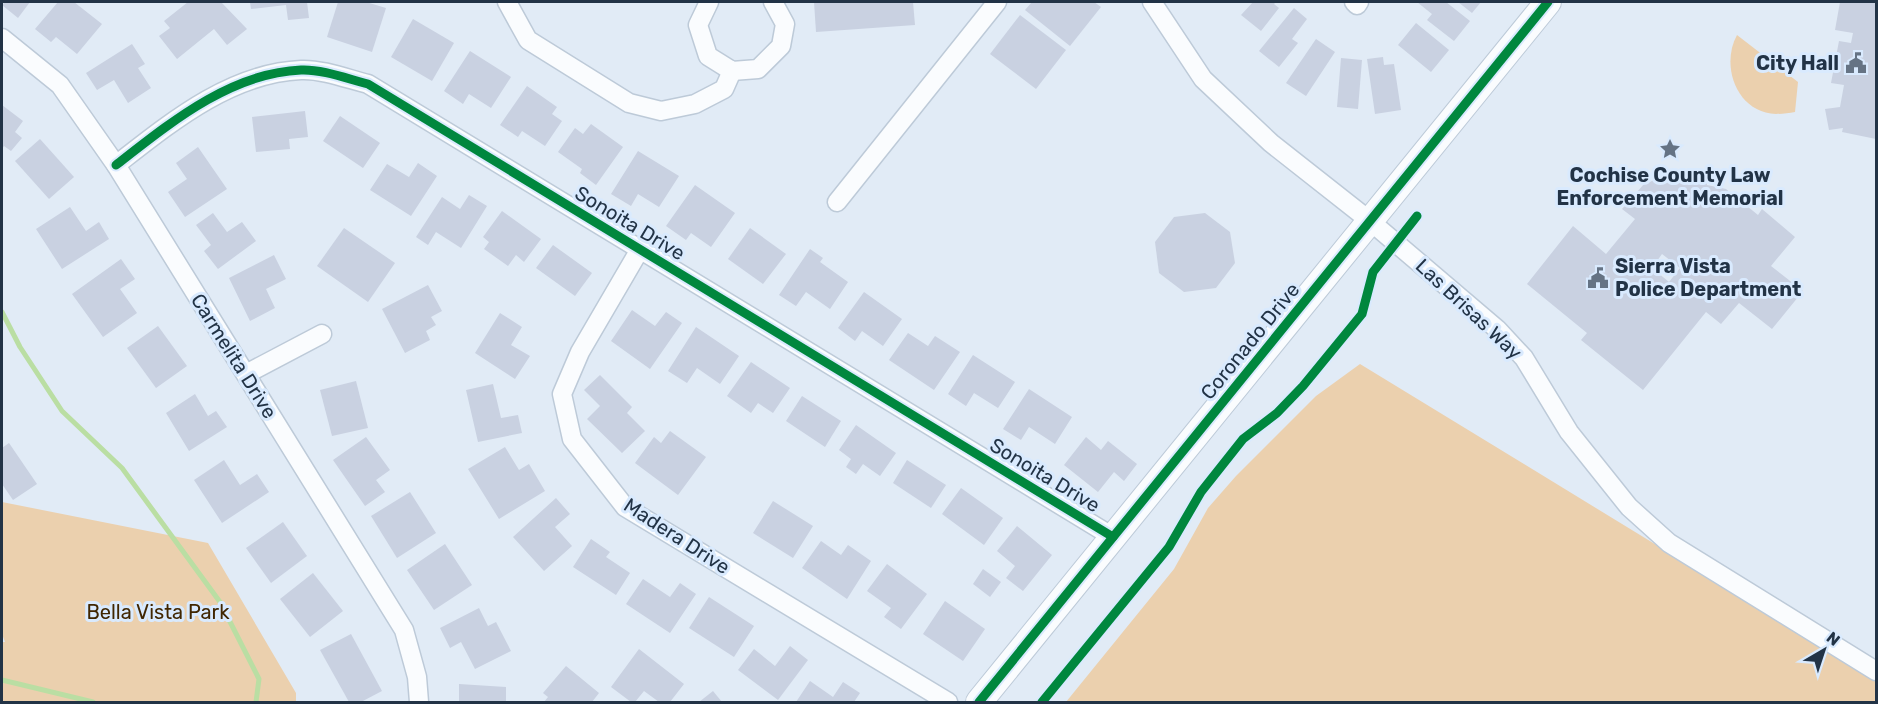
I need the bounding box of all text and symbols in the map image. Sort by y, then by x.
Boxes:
place label: City Hall [1756,51,1839,75]
public building icon: City Hall [1844,51,1868,75]
place icon: Cochise County Law Enforcement Memorial [1658,137,1682,161]
place label: Cochise County Law Enforcement Memorial [1557,163,1784,210]
street label: Sonoita Drive [571,181,689,265]
street label: Las Brisas Way [1411,254,1527,364]
place label: Sierra Vista Police Department [1615,254,1801,301]
public building icon: Sierra Vista Police Department [1586,266,1610,290]
street label: Coronado Drive [1196,278,1304,404]
street label: Carmelita Drive [186,289,282,423]
street label: Sonoita Drive [986,433,1104,517]
street label: Madera Drive [620,493,734,579]
park label: Bella Vista Park [86,600,230,624]
north arrow [1794,620,1854,680]
text: N [1823,628,1844,650]

